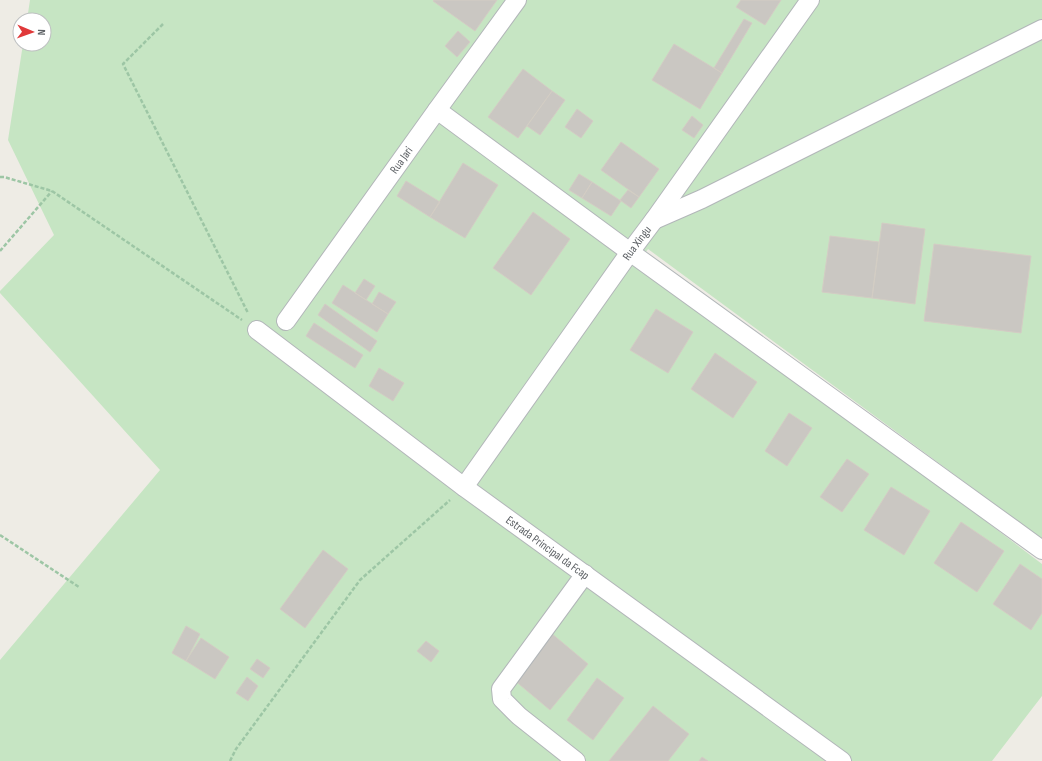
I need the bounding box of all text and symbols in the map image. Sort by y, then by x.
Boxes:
north arrow [12,12,52,52]
text: N [35,29,48,36]
street label: Rua Jari [386,143,416,177]
street label: Rua Xingu [619,223,655,263]
street label: Estrada Principal da Fcap [503,512,592,583]

